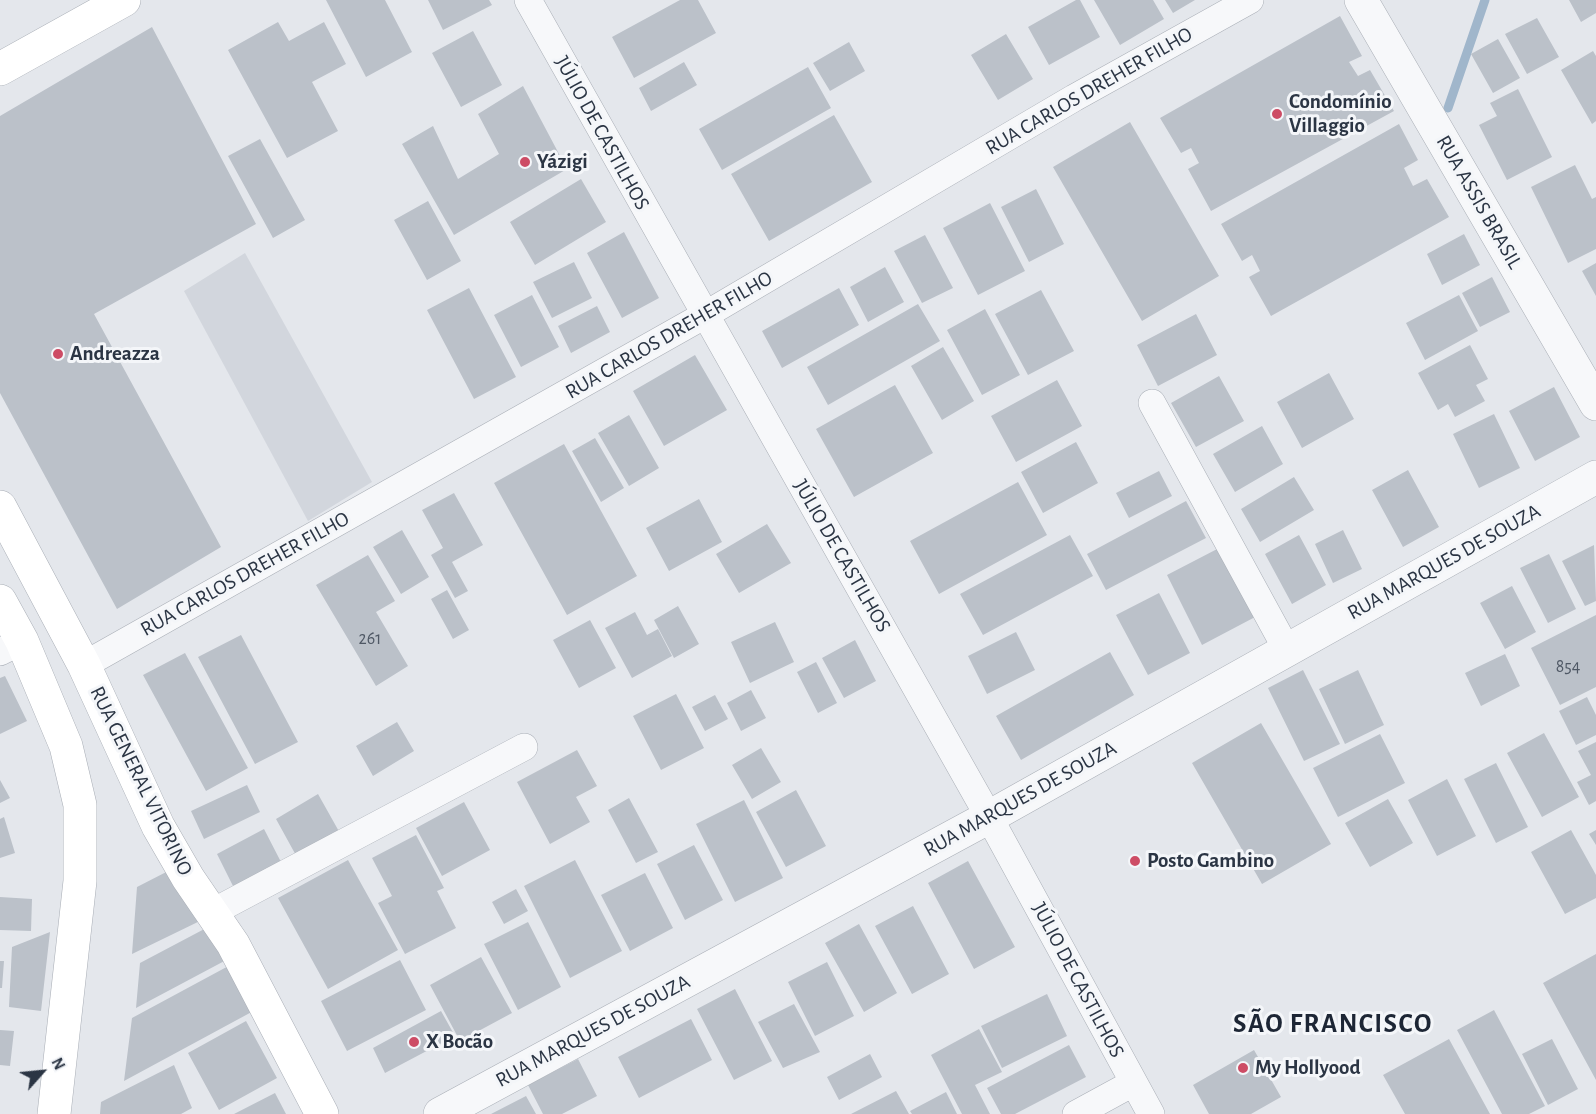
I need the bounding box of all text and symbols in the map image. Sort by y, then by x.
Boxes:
street label: RUA CARLOS DREHER FILHO [981,21,1197,161]
street label: JÚLIO DE CASTILHOS [549,52,655,214]
place label: Condomínio Villaggio [1289,89,1392,139]
marker: Condomínio Villaggio [1270,107,1284,121]
street label: RUA ASSIS BRASIL [1431,131,1527,273]
place label: Yázigi [537,149,588,175]
marker: Yázigi [518,155,532,169]
street label: RUA CARLOS DREHER FILHO [561,265,777,405]
place label: Andreazza [70,341,160,367]
marker: Andreazza [51,347,65,361]
street label: JÚLIO DE CASTILHOS [788,475,896,637]
street label: RUA MARQUES DE SOUZA [1343,498,1545,626]
street label: RUA CARLOS DREHER FILHO [136,506,354,642]
house number: 261 [359,628,381,650]
house number: 854 [1556,656,1580,678]
street label: RUA GENERAL VITORINO [84,682,198,880]
street label: RUA MARQUES DE SOUZA [919,735,1121,863]
place label: Posto Gambino [1147,848,1274,874]
marker: Posto Gambino [1128,854,1142,868]
street label: JÚLIO DE CASTILHOS [1026,898,1130,1062]
street label: RUA MARQUES DE SOUZA [491,969,695,1093]
district label: SÃO FRANCISCO [1233,1008,1433,1040]
place label: X Bocão [426,1029,493,1055]
marker: X Bocão [407,1035,421,1049]
north arrow [12,1042,72,1102]
text: N [48,1055,68,1072]
place label: My Hollyood [1255,1055,1360,1081]
marker: My Hollyood [1236,1061,1250,1075]

